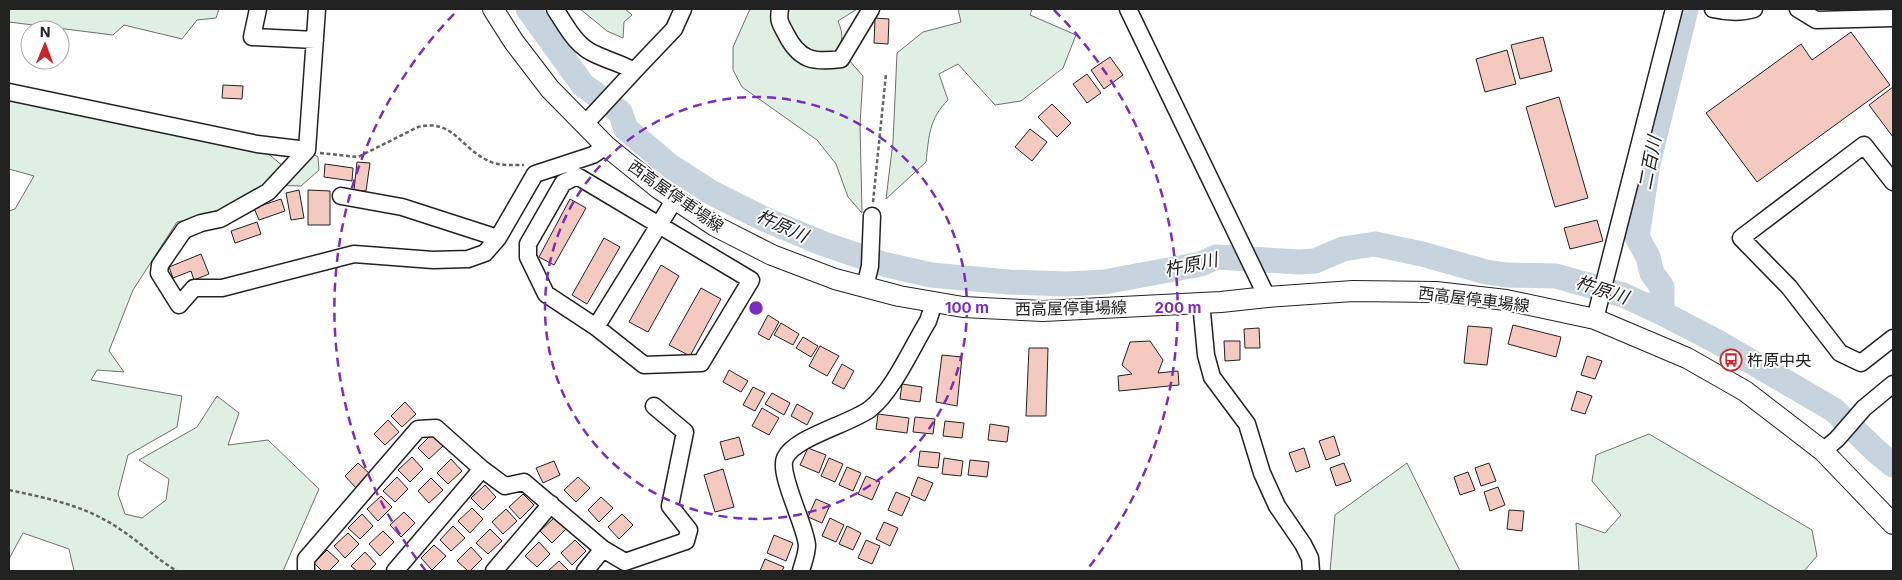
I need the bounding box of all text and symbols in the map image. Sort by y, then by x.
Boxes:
north arrow [20,20,70,70]
text: N [40,23,51,40]
water label: 二百川 [1634,132,1665,191]
street label: 西高屋停車場線 [624,156,728,236]
water label: 杵原川 [753,205,813,247]
water label: 杵原川 [1162,248,1221,280]
water label: 杵原川 [1573,271,1633,308]
street label: 西高屋停車場線 [1417,282,1531,316]
street label: 西高屋停車場線 [1015,297,1127,319]
text: 100 m [945,298,989,317]
text: 200 m [1155,298,1201,317]
centre of rings [747,299,765,317]
bus stop icon: 杵原中央 [1719,348,1743,372]
place label: 杵原中央 [1747,350,1811,370]

